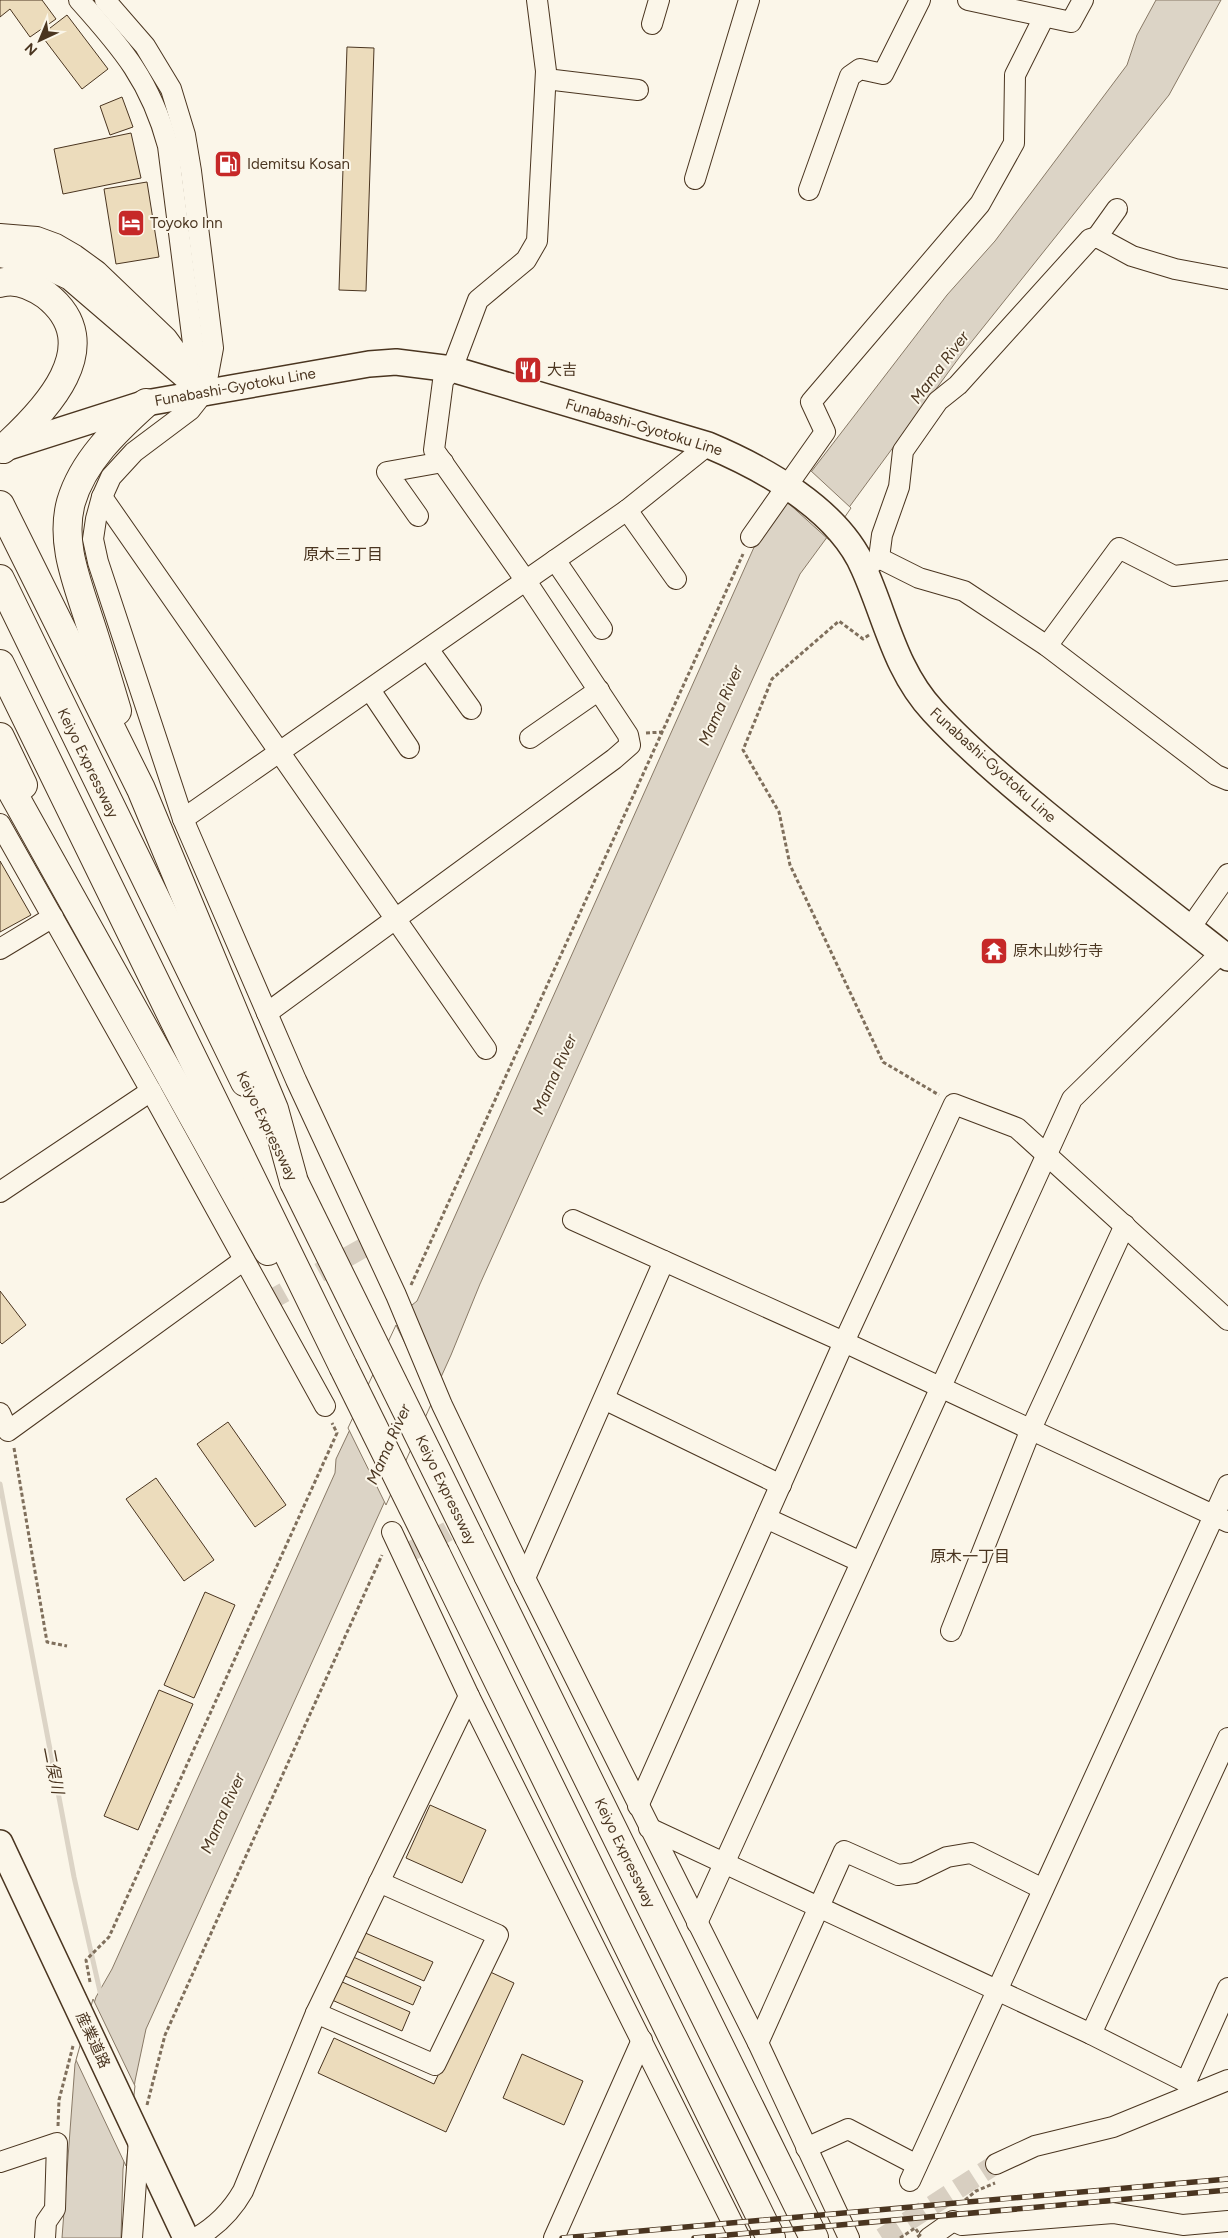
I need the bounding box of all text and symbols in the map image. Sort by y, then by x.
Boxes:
north arrow [15,15,65,65]
text: N [22,39,41,59]
fuel station icon: Idemitsu Kosan [213,149,243,179]
place label: Idemitsu Kosan [247,155,350,173]
hotel icon: Toyoko Inn [116,208,146,238]
place label: Toyoko Inn [150,214,223,232]
water label: Mama River [906,327,973,407]
restaurant icon: 大吉 [513,355,543,385]
place label: 大吉 [547,361,577,379]
street label: Funabashi-Gyotoku Line [153,364,317,410]
street label: Funabashi-Gyotoku Line [563,395,725,459]
district label: 原木三丁目 [303,545,383,564]
water label: Mama River [694,662,747,748]
street label: Funabashi-Gyotoku Line [926,704,1060,826]
street label: Keiyo Expressway [54,705,122,821]
temple icon: 原木山妙行寺 [979,936,1009,966]
place label: 原木山妙行寺 [1013,942,1103,960]
water label: Mama River [528,1031,581,1117]
street label: Keiyo Expressway [233,1068,301,1184]
water label: Mama River [362,1401,415,1487]
street label: Keiyo Expressway [412,1432,480,1548]
district label: 原木一丁目 [930,1547,1010,1566]
water label: 二俣川 [40,1745,68,1797]
water label: Mama River [196,1770,249,1856]
street label: Keiyo Expressway [591,1795,659,1911]
street label: 産業道路 [72,2009,114,2071]

